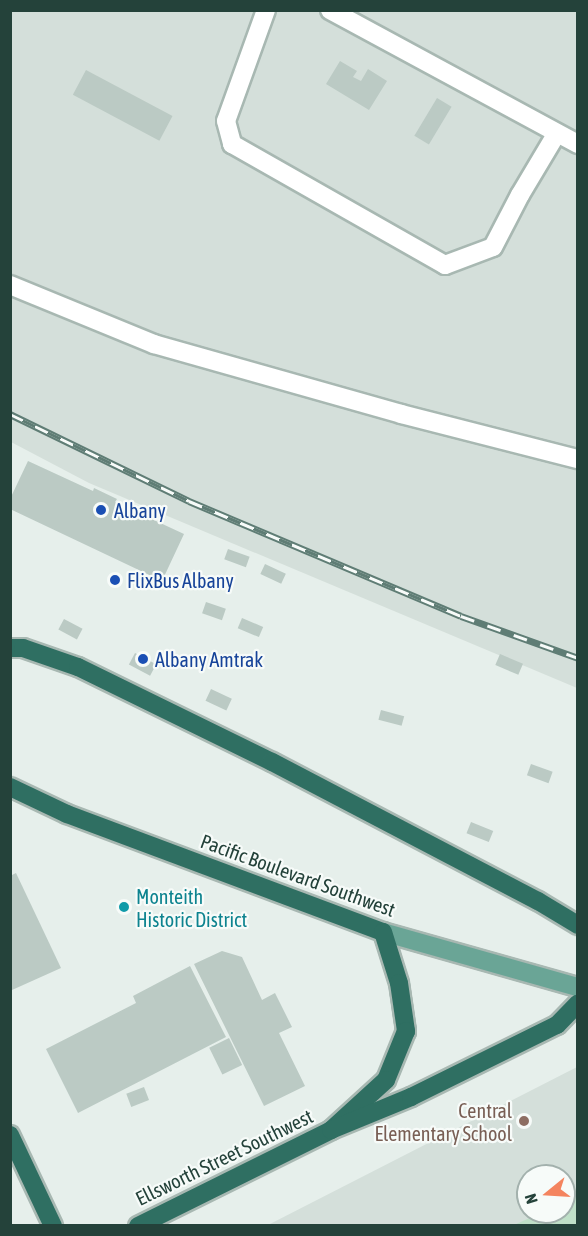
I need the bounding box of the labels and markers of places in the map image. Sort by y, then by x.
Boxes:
place label: Albany [114,498,166,522]
marker: Albany [92,501,110,519]
place label: FlixBus Albany [127,568,234,592]
marker: FlixBus Albany [108,573,122,587]
place label: Albany Amtrak [155,647,263,671]
marker: Albany Amtrak [136,652,150,666]
place label: Monteith Historic District [136,884,247,931]
marker: Monteith Historic District [117,900,131,914]
place label: Central Elementary School [375,1098,512,1145]
marker: Central Elementary School [517,1114,531,1128]

